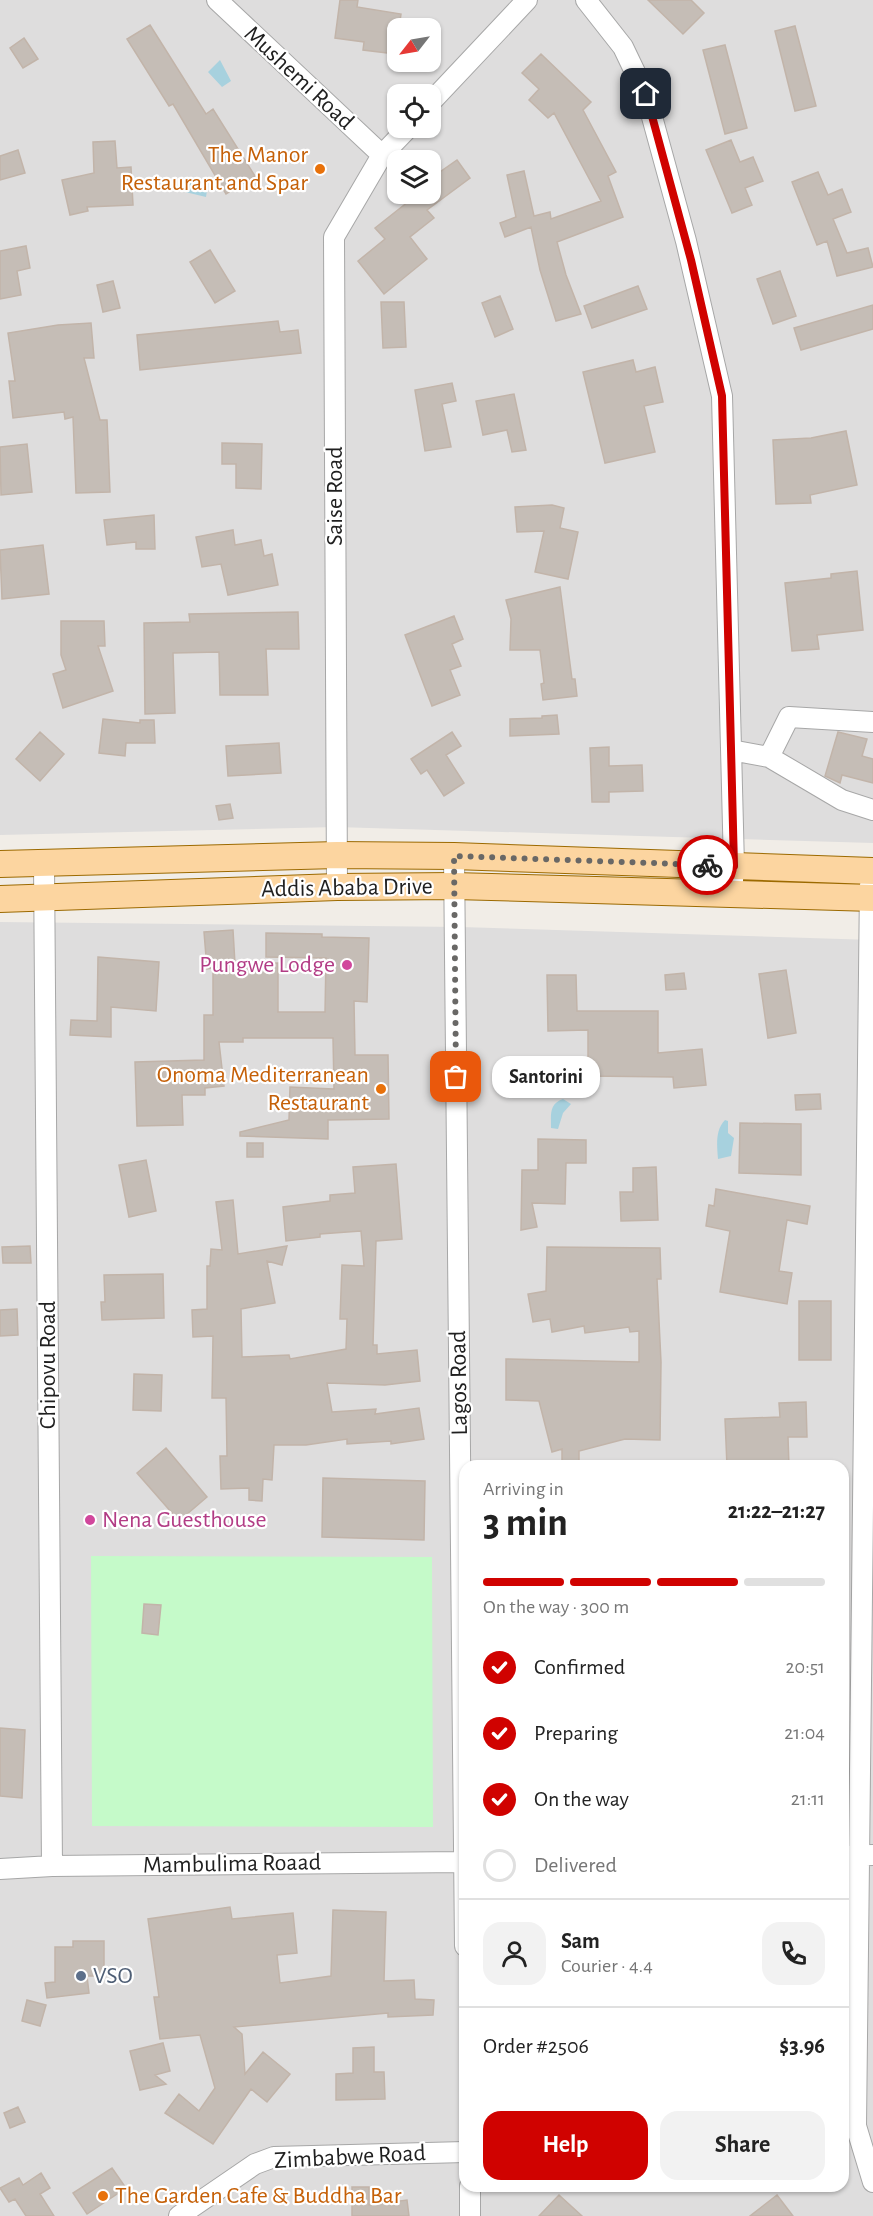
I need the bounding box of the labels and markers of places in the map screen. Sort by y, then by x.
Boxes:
pin [620,68,671,119]
place label: The Manor Restaurant and Spar [121,143,308,195]
marker: The Manor Restaurant and Spar [313,162,327,176]
place label: Pungwe Lodge [199,953,335,977]
marker: Pungwe Lodge [340,958,354,972]
pin [430,1051,481,1102]
callout: Santorini [492,1056,600,1098]
place label: Onoma Mediterranean Restaurant [157,1063,369,1115]
marker: Onoma Mediterranean Restaurant [374,1082,388,1096]
place label: Nena Guesthouse [102,1508,267,1532]
marker: Nena Guesthouse [83,1513,97,1527]
place label: VSO [93,1964,133,1988]
marker: VSO [74,1969,88,1983]
place label: The Garden Cafe & Buddha Bar [115,2184,402,2208]
marker: The Garden Cafe & Buddha Bar [96,2189,110,2203]

